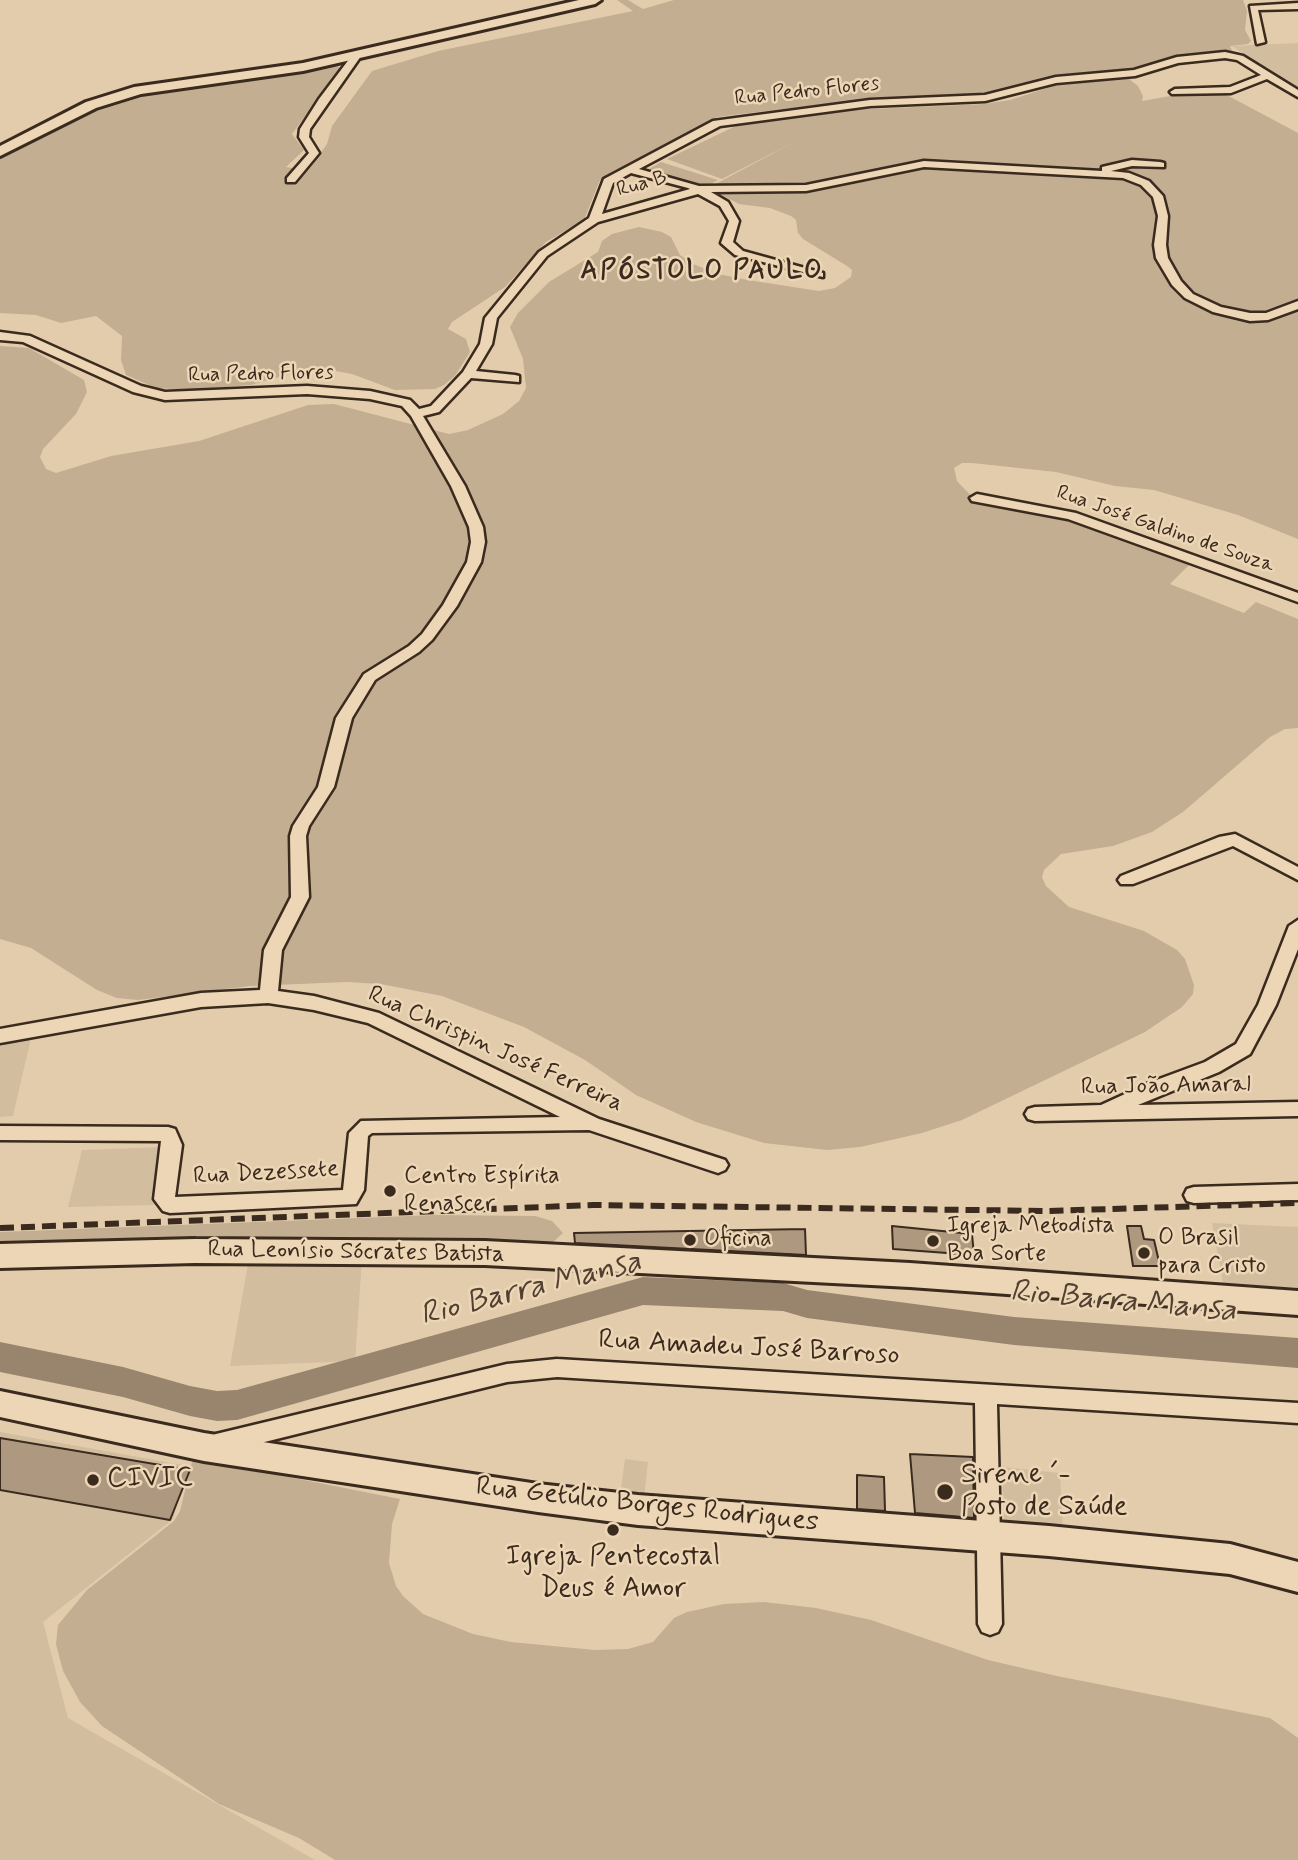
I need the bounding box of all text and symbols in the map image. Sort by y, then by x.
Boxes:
street label: Rua Pedro Flores [733,72,881,112]
street label: Rua B [614,166,670,204]
district label: APÓSTOLO PAULO [584,257,820,289]
street label: Rua Pedro Flores [188,361,334,389]
street label: Rua José Galdino de Souza [1053,481,1277,579]
street label: Rua Chrispin José Ferreira [363,981,627,1119]
street label: Rua João Amaral [1081,1071,1251,1103]
street label: Rua Dezessete [193,1156,339,1192]
place label: Centro Espírita Renascer [404,1163,560,1219]
marker: Centro Espírita Renascer [382,1183,398,1199]
place label: Igreja Metodista Boa Sorte [947,1213,1115,1269]
place label: O Brasil para Cristo [1158,1225,1266,1281]
place label: Oficina [704,1226,772,1254]
marker: Oficina [682,1232,698,1248]
marker: Igreja Metodista Boa Sorte [925,1233,941,1249]
street label: Rua Leonísio Sócrates Batista [207,1236,505,1270]
water label: Rio Barra Mansa [416,1244,646,1336]
marker: O Brasil para Cristo [1136,1245,1152,1261]
water label: Rio Barra Mansa [1008,1274,1238,1332]
street label: Rua Amadeu José Barroso [598,1324,900,1374]
place label: Sirene ´- Posto de Saúde [961,1459,1128,1525]
place label: CIVIC [107,1463,193,1497]
street label: Rua Getúlio Borges Rodrigues [474,1471,820,1541]
marker: CIVIC [85,1472,101,1488]
marker: Sirene ´- Posto de Saúde [935,1482,955,1502]
marker: Igreja Pentecostal Deus é Amor [605,1522,621,1538]
place label: Igreja Pentecostal Deus é Amor [506,1541,720,1607]

